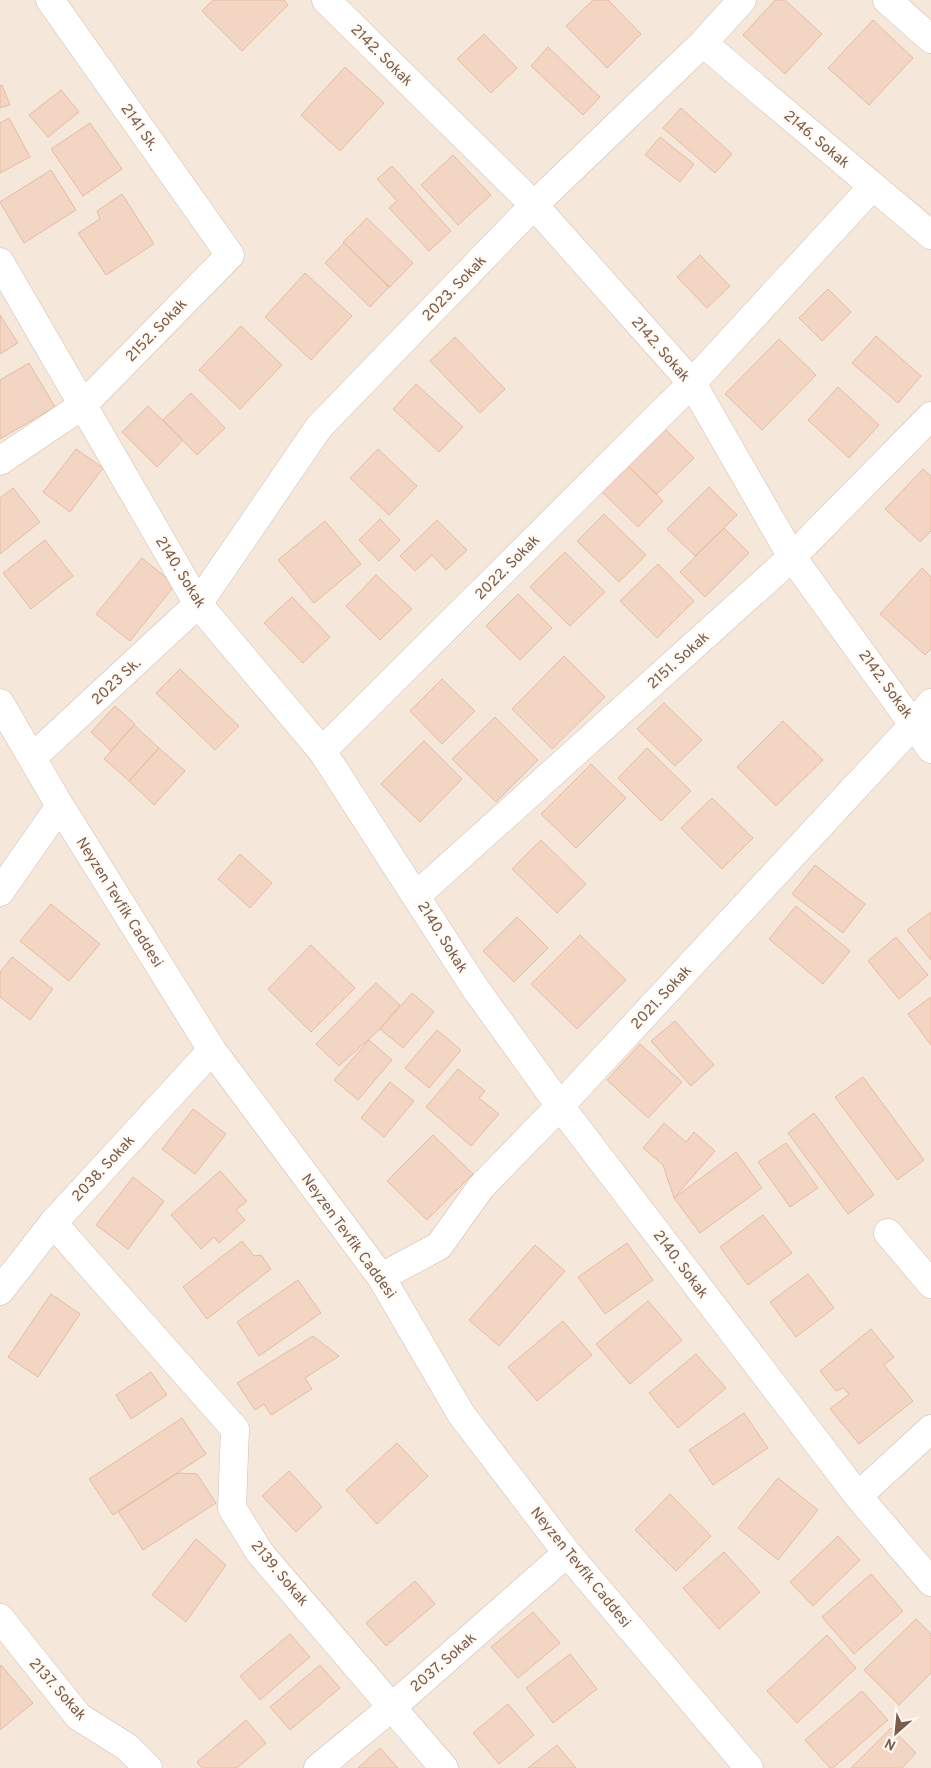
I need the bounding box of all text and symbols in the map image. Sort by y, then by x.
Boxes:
street label: 2142. Sokak [346,21,416,91]
street label: 2141 Sk. [116,101,162,155]
street label: 2146. Sokak [779,107,853,173]
street label: 2023. Sokak [419,252,491,326]
street label: 2152. Sokak [122,295,192,367]
street label: 2142. Sokak [626,313,693,387]
street label: 2022. Sokak [471,531,545,605]
street label: 2140. Sokak [150,533,209,612]
street label: 2151. Sokak [644,628,714,694]
street label: 2142. Sokak [853,647,916,723]
street label: 2023 Sk. [88,654,146,710]
street label: Neyzen Tevfik Caddesi [71,834,166,971]
street label: 2140. Sokak [412,898,471,977]
street label: 2021. Sokak [628,962,697,1034]
street label: 2038. Sokak [68,1132,140,1206]
street label: Neyzen Tevfik Caddesi [296,1171,400,1303]
street label: 2140. Sokak [648,1227,712,1303]
street label: Neyzen Tevfik Caddesi [525,1504,634,1632]
street label: 2139. Sokak [246,1537,312,1611]
street label: 2037. Sokak [407,1629,481,1697]
street label: 2137. Sokak [24,1655,90,1725]
north arrow [871,1708,921,1758]
text: N [882,1733,899,1753]

